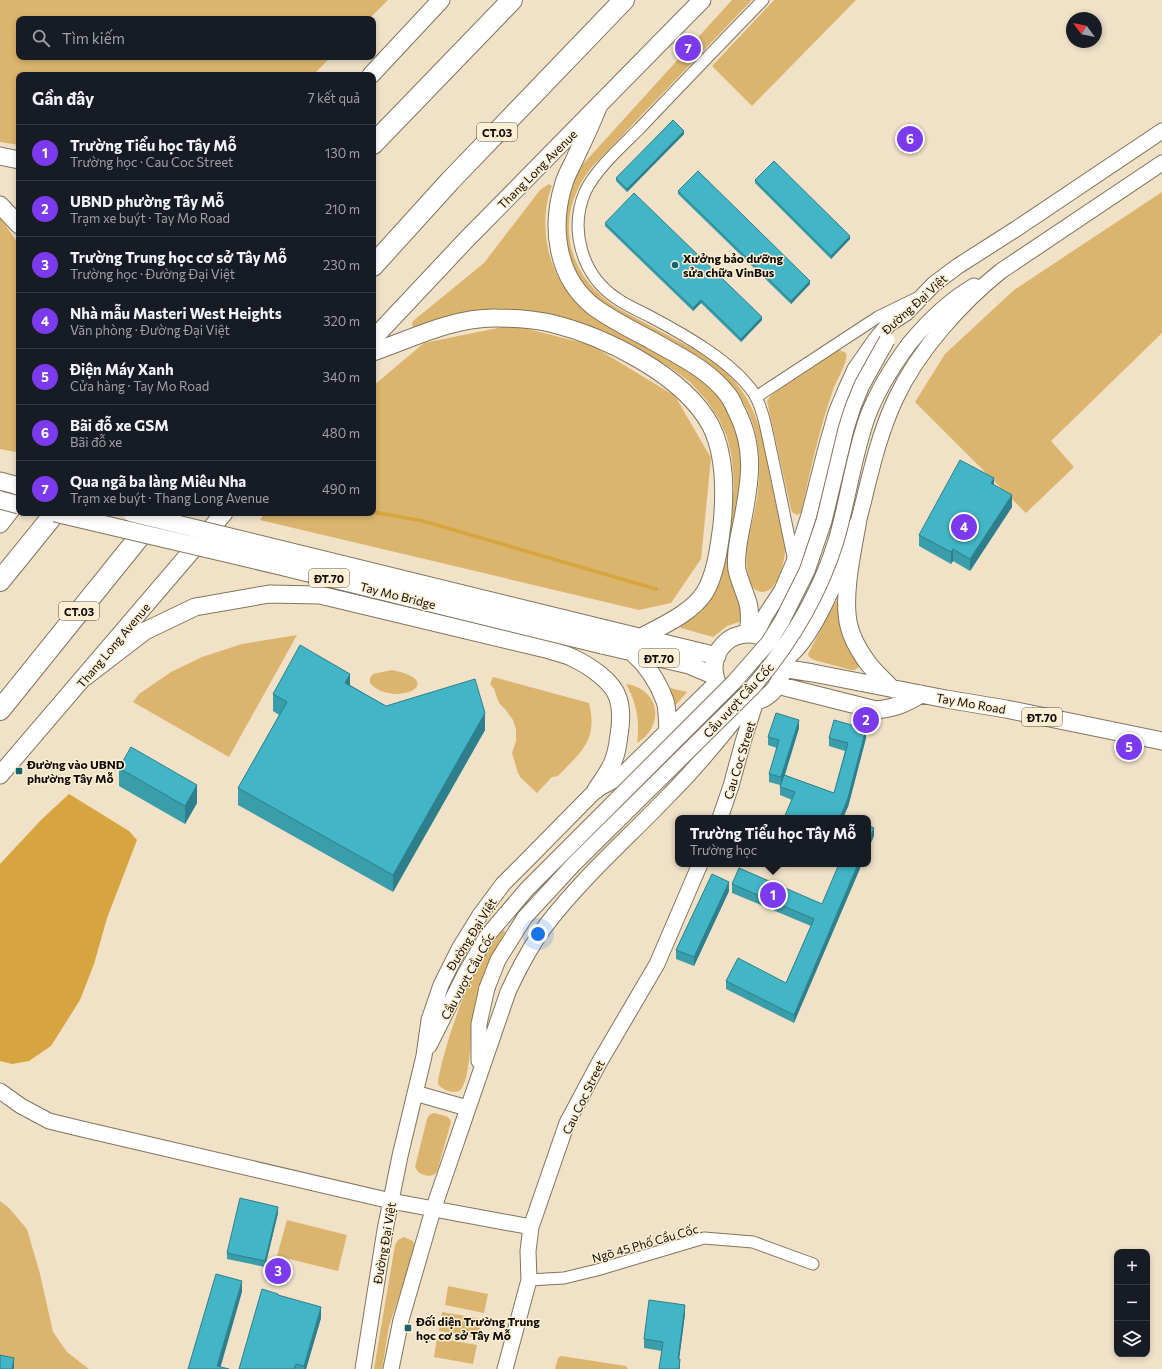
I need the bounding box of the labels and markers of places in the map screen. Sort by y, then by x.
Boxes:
pin: 7 [675,33,701,63]
pin: 6 [897,124,923,154]
place label: Xưởng bảo dưỡng sửa chữa VinBus [683,251,783,279]
marker: Xưởng bảo dưỡng sửa chữa VinBus [670,260,680,270]
pin: 4 [951,512,977,542]
pin: 2 [853,705,879,735]
pin: 5 [1116,732,1142,762]
place label: Đường vào UBND phường Tây Mỗ [26,757,125,785]
marker: Đường vào UBND phường Tây Mỗ [14,766,24,776]
pin: 1 [760,880,786,910]
pin: 3 [265,1256,291,1286]
place label: Đối diện Trường Trung học cơ sở Tây Mỗ [415,1314,540,1343]
marker: Đối diện Trường Trung học cơ sở Tây Mỗ [403,1323,413,1333]

